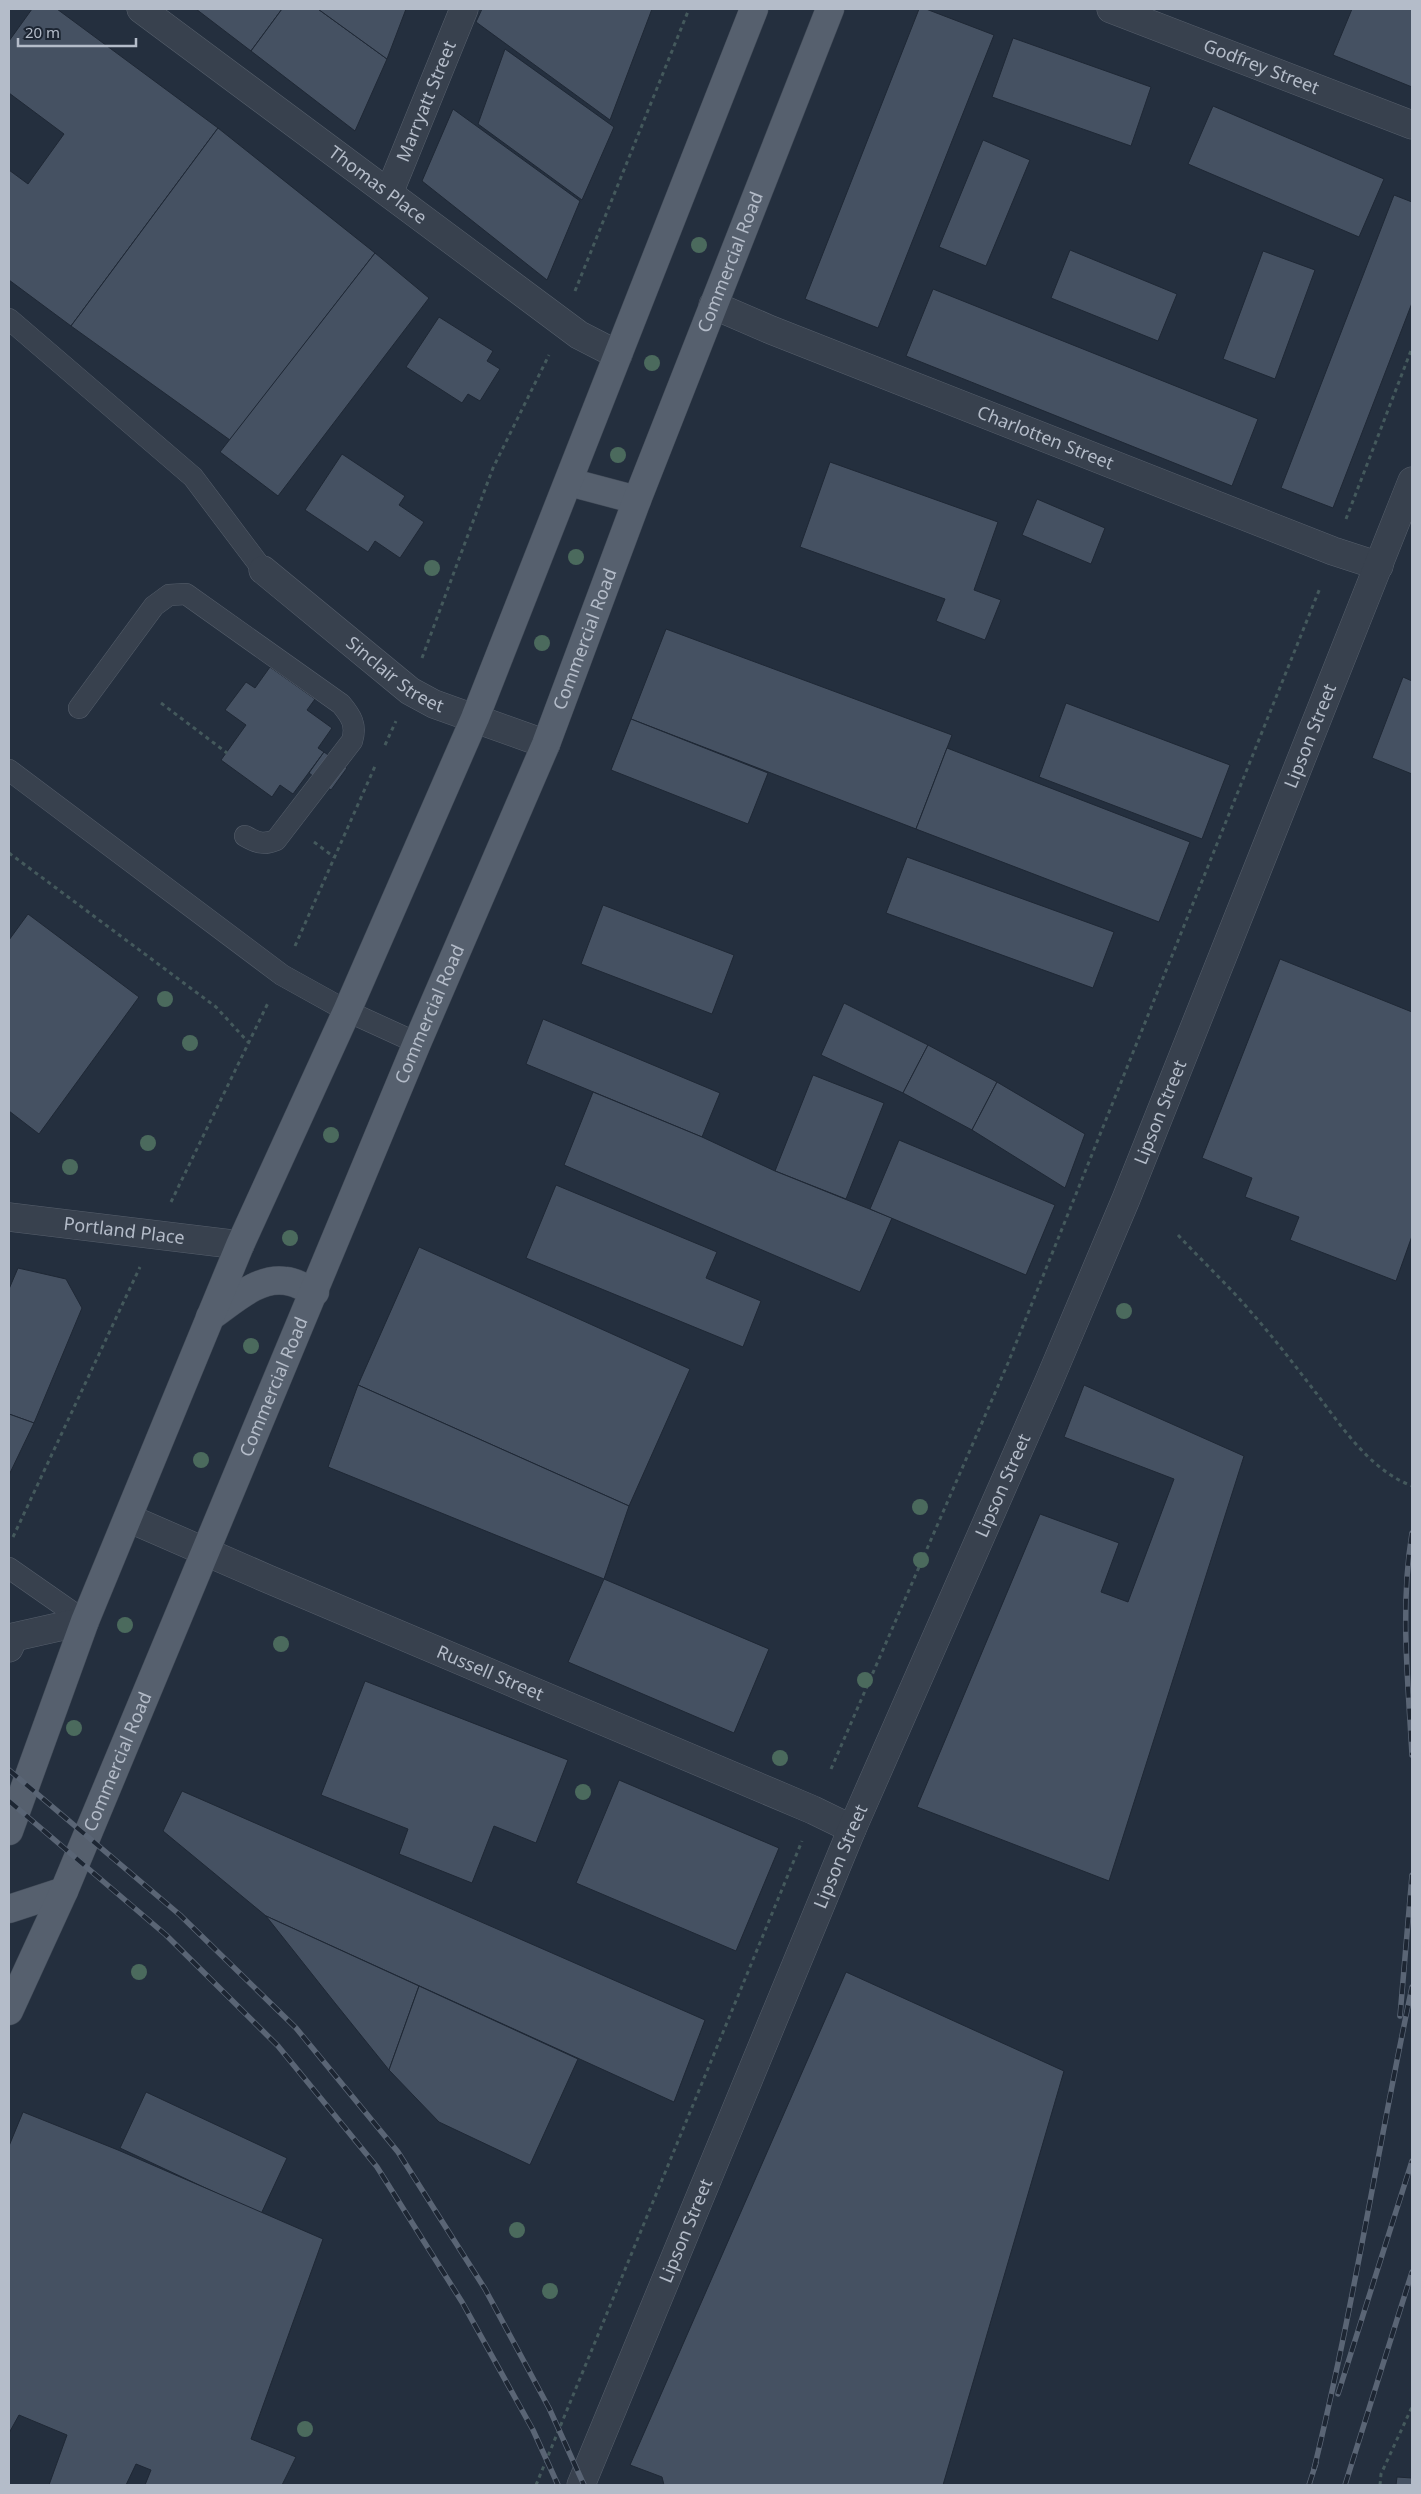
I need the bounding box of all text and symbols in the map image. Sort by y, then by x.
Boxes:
scale bar [18,15,135,47]
text: 20 m [25,22,60,42]
street label: Godfrey Street [1200,33,1323,99]
street label: Marryatt Street [390,36,461,165]
street label: Thomas Place [324,140,432,229]
street label: Commercial Road [691,188,768,336]
street label: Charlotten Street [974,399,1118,475]
street label: Commercial Road [547,565,621,713]
street label: Sinclair Street [342,630,448,718]
street label: Lipson Street [1278,679,1341,792]
street label: Commercial Road [388,940,469,1087]
street label: Lipson Street [1128,1056,1191,1168]
street label: Portland Place [62,1211,186,1249]
street label: Commercial Road [233,1313,313,1460]
street label: Lipson Street [969,1429,1036,1541]
street label: Russell Street [433,1639,548,1706]
street label: Commercial Road [77,1688,157,1835]
street label: Lipson Street [807,1800,873,1912]
street label: Lipson Street [653,2174,718,2286]

